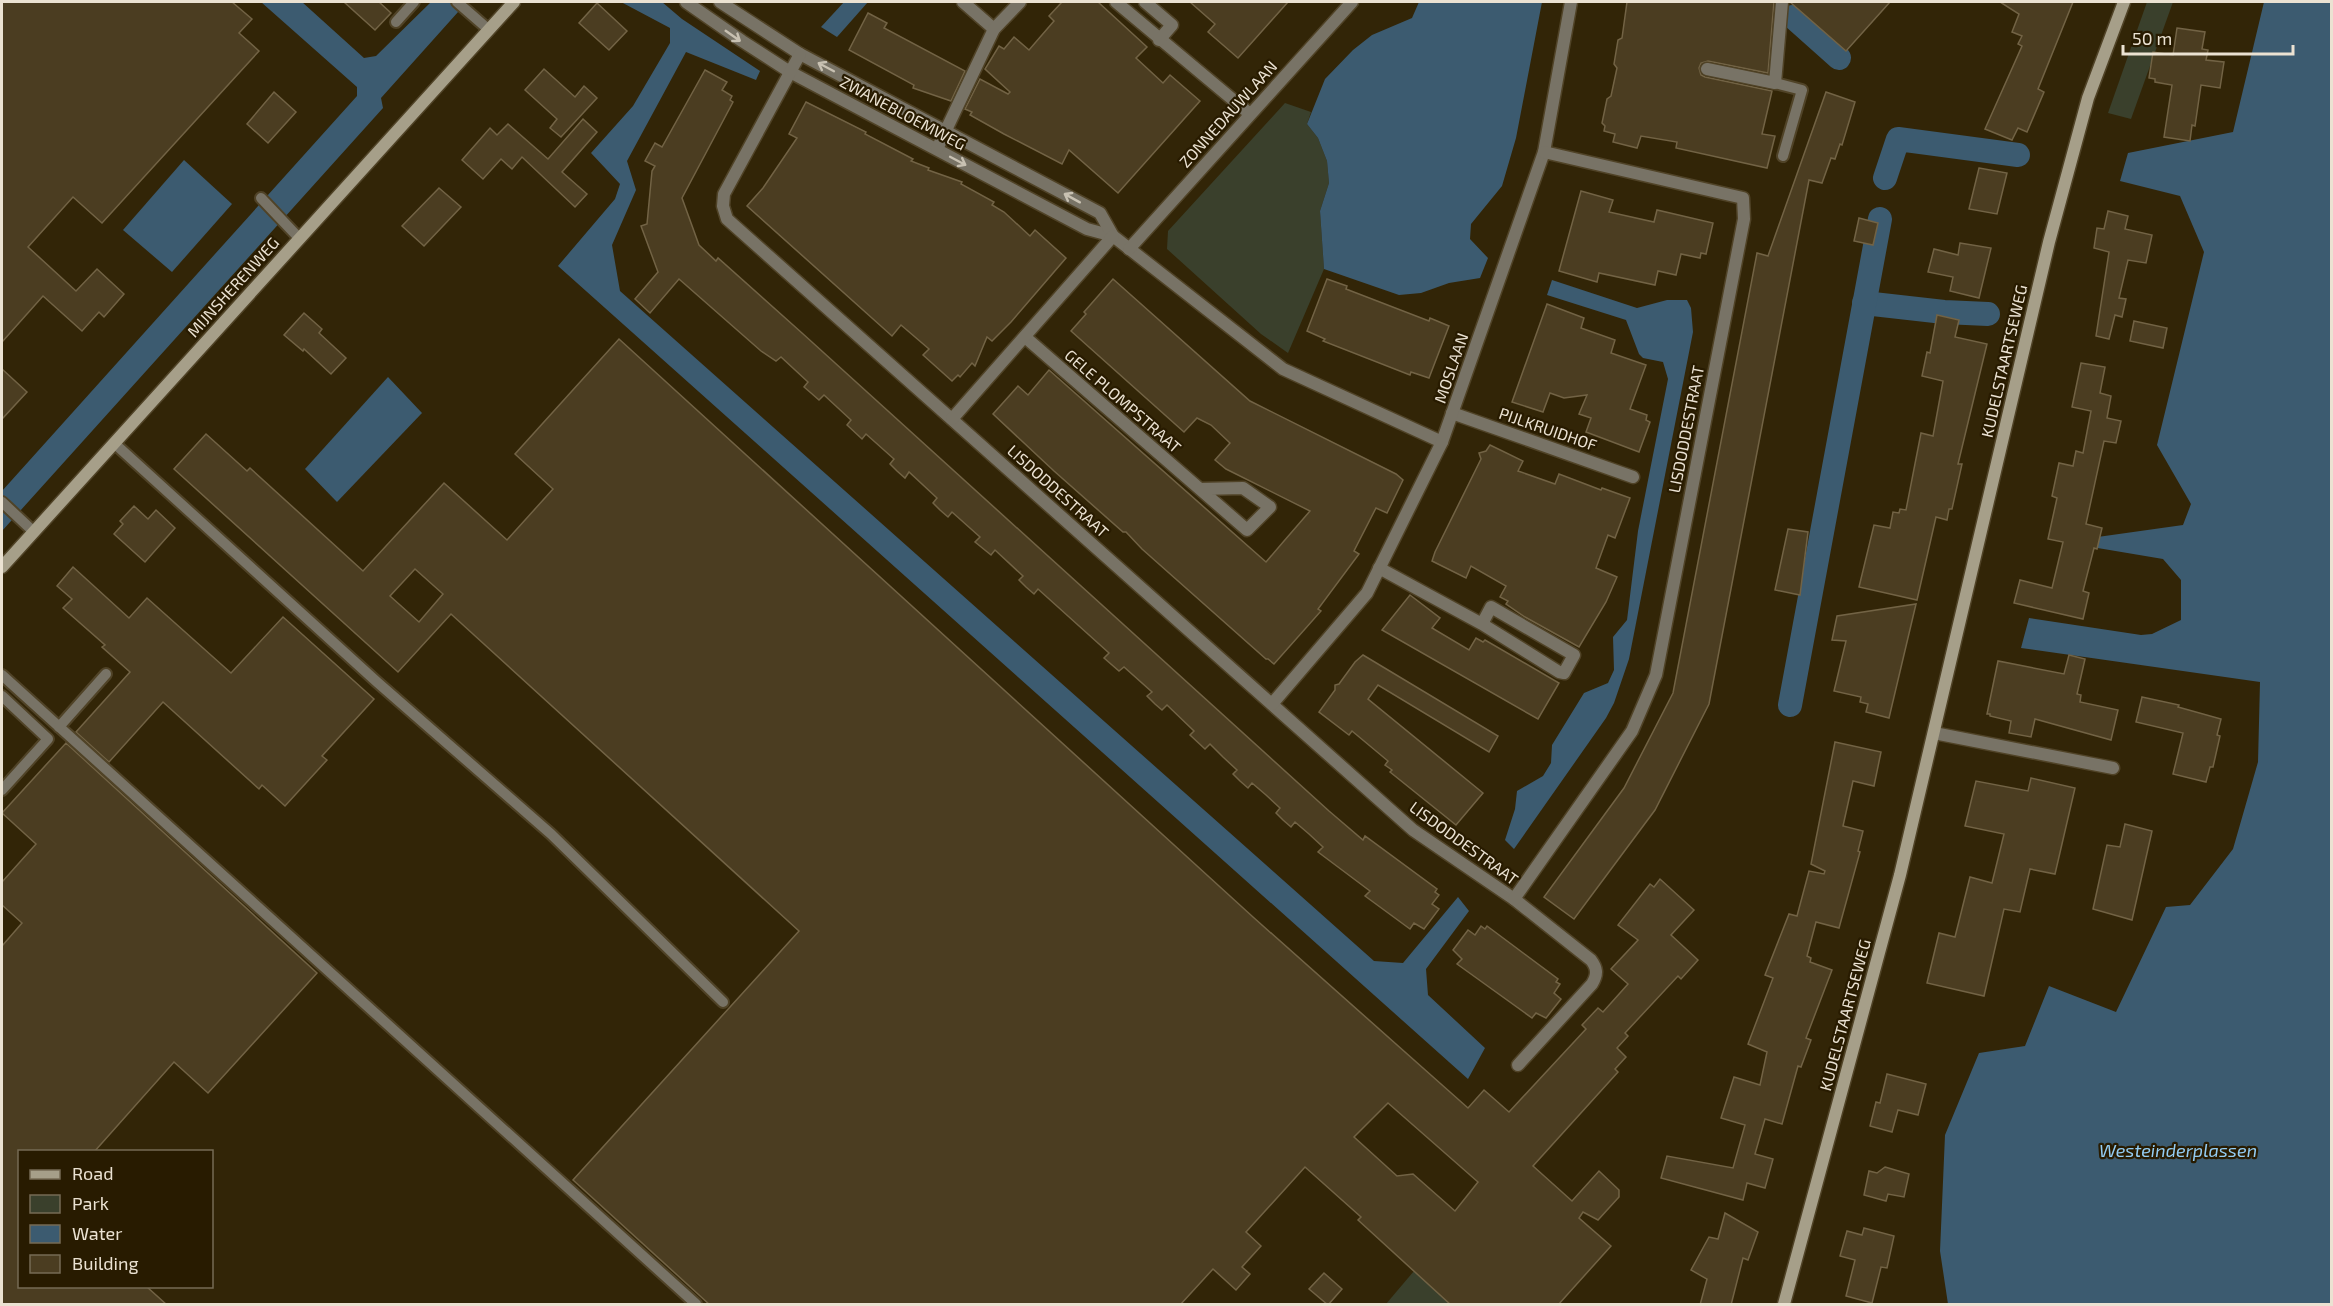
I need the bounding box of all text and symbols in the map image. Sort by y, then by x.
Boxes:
scale bar [2123,18,2292,56]
text: 50 m [2132,27,2172,49]
one-way arrow [725,29,742,42]
street label: ZONNEDAUWLAAN [1175,56,1280,171]
one-way arrow [818,61,835,73]
street label: ZWANEBLOEMWEG [837,71,969,154]
one-way arrow [949,156,967,167]
one-way arrow [1064,192,1081,204]
street label: MIJNSHERENWEG [183,233,282,341]
street label: KUDELSTAARTSEWEG [1977,283,2030,439]
street label: MOSLAAN [1430,330,1471,405]
street label: GELE PLOMPSTRAAT [1061,345,1185,456]
street label: LISDODDESTRAAT [1664,364,1707,494]
street label: PIJLKRUIDHOF [1497,403,1600,454]
street label: LISDODDESTRAAT [1004,440,1113,541]
street label: LISDODDESTRAAT [1406,797,1522,888]
street label: KUDELSTAARTSEWEG [1815,937,1874,1093]
water label: Westeinderplassen [2099,1139,2257,1161]
legend [18,1150,213,1288]
text: Road [72,1162,113,1184]
text: Park [72,1192,109,1214]
text: Water [72,1222,122,1244]
text: Building [72,1252,139,1274]

